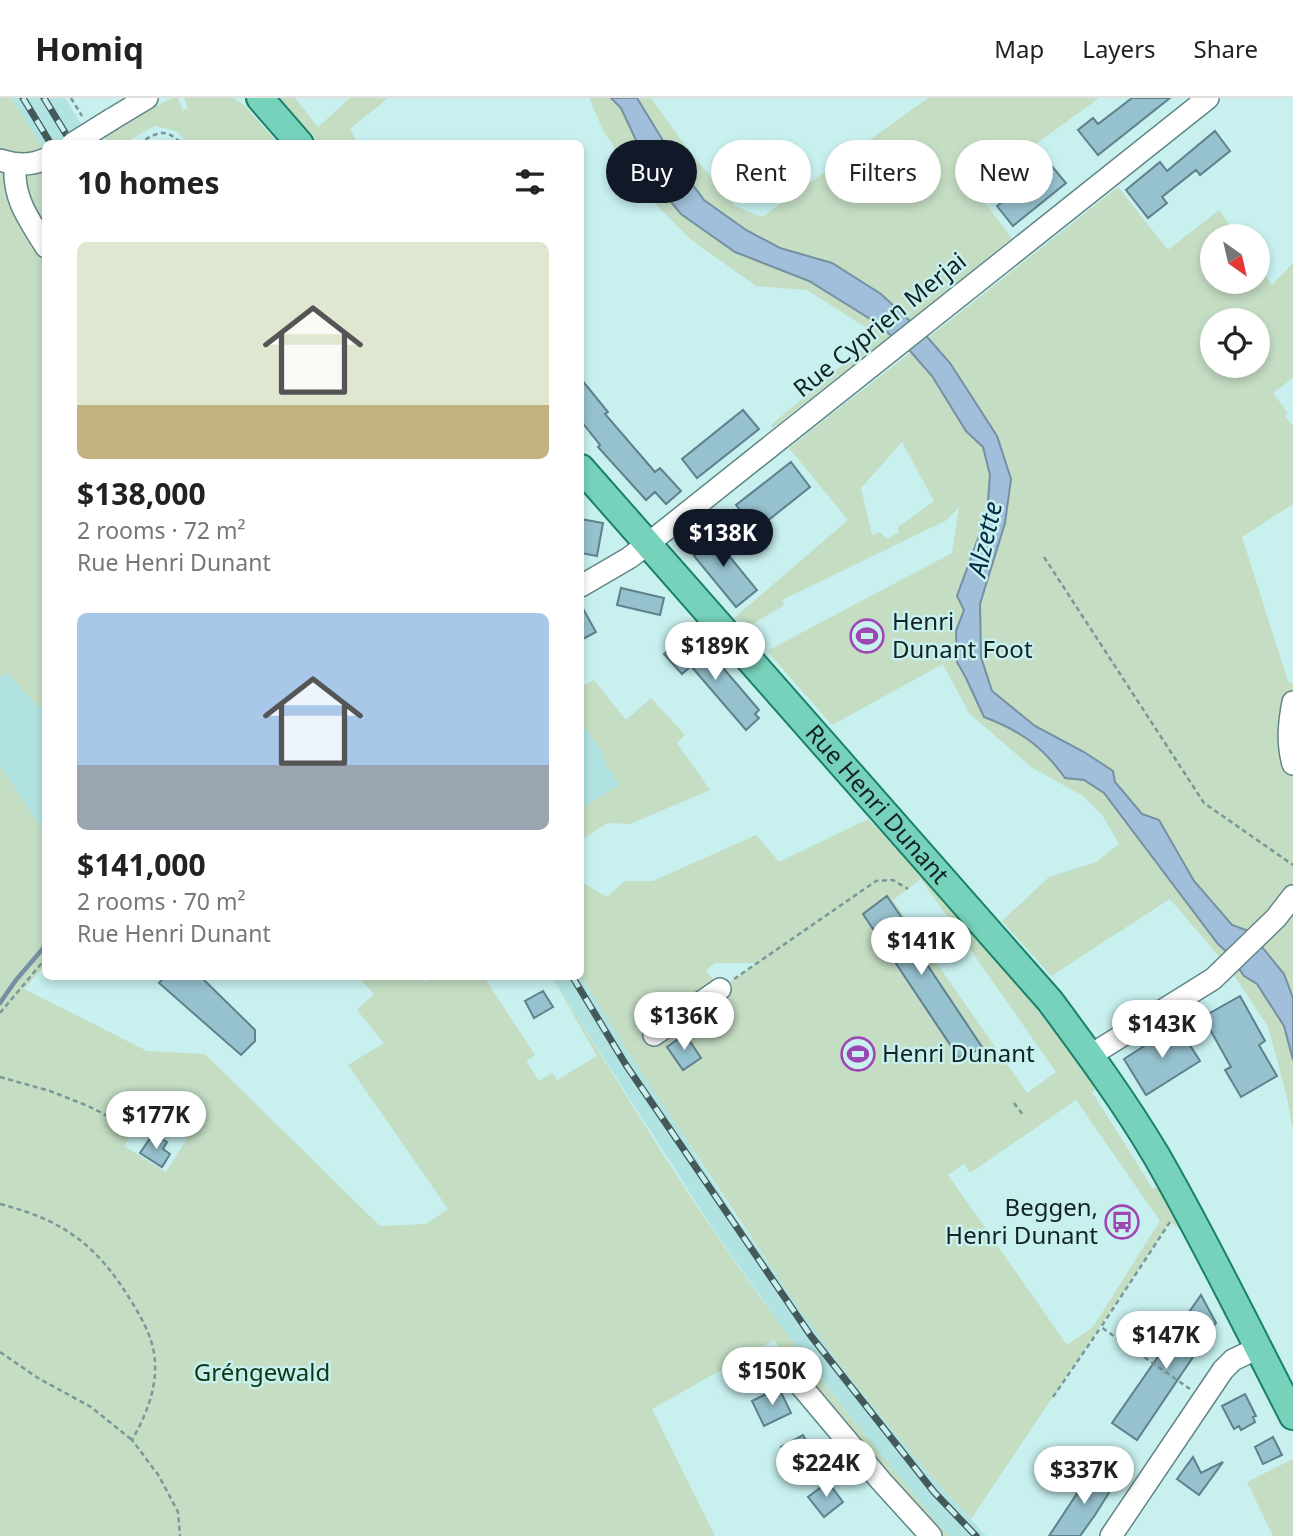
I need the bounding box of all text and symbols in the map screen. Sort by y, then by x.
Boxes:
text: Homiq [35,26,144,71]
text: Map [994,32,1044,65]
text: Layers [1082,32,1156,65]
text: Share [1194,32,1258,65]
chip: Buy [606,140,697,203]
chip: Rent [711,140,811,203]
chip: Filters [825,140,941,203]
chip: New [955,140,1053,203]
text: 10 homes [77,162,220,203]
icon: filters [511,163,549,201]
north arrow [1200,224,1270,294]
map controls [1200,224,1270,378]
street label: Rue Cyprien Merjai [786,244,972,404]
icon: home [250,287,376,413]
button: locate [1200,308,1270,378]
text: $138,000 [77,473,206,514]
water label: Alzette [957,498,1010,582]
pin: $138K [674,510,772,569]
text: 2 rooms · 72 m² [77,514,246,546]
text: $138K [689,516,757,548]
text: Rue Henri Dunant [77,546,271,578]
place label: Henri Dunant Foot [892,604,1033,665]
sports icon: Henri Dunant Foot [848,617,886,655]
pin: $189K [666,622,764,682]
text: $189K [681,629,749,661]
icon: home [250,658,376,784]
street label: Rue Henri Dunant [799,716,958,890]
text: $141,000 [77,844,206,885]
text: 2 rooms · 70 m² [77,885,246,917]
text: Rue Henri Dunant [77,917,271,949]
pin: $141K [872,918,970,977]
text: $141K [887,924,955,956]
pin: $136K [635,992,733,1052]
text: $136K [650,999,718,1031]
pin: $143K [1113,1000,1211,1060]
text: $143K [1128,1007,1196,1039]
sports icon: Henri Dunant [839,1035,877,1073]
place label: Henri Dunant [882,1036,1035,1069]
pin: $177K [107,1091,205,1151]
text: $177K [122,1098,190,1130]
place label: Beggen, Henri Dunant [945,1190,1098,1251]
bus stop icon: Beggen, Henri Dunant [1103,1203,1141,1241]
pin: $147K [1117,1312,1215,1371]
text: $147K [1132,1318,1200,1350]
pin: $150K [723,1348,821,1407]
text: $150K [738,1354,806,1386]
park label: Gréngewald [194,1355,330,1388]
pin: $224K [777,1440,875,1499]
text: $224K [792,1446,860,1478]
pin: $337K [1035,1446,1133,1506]
text: $337K [1050,1453,1118,1485]

